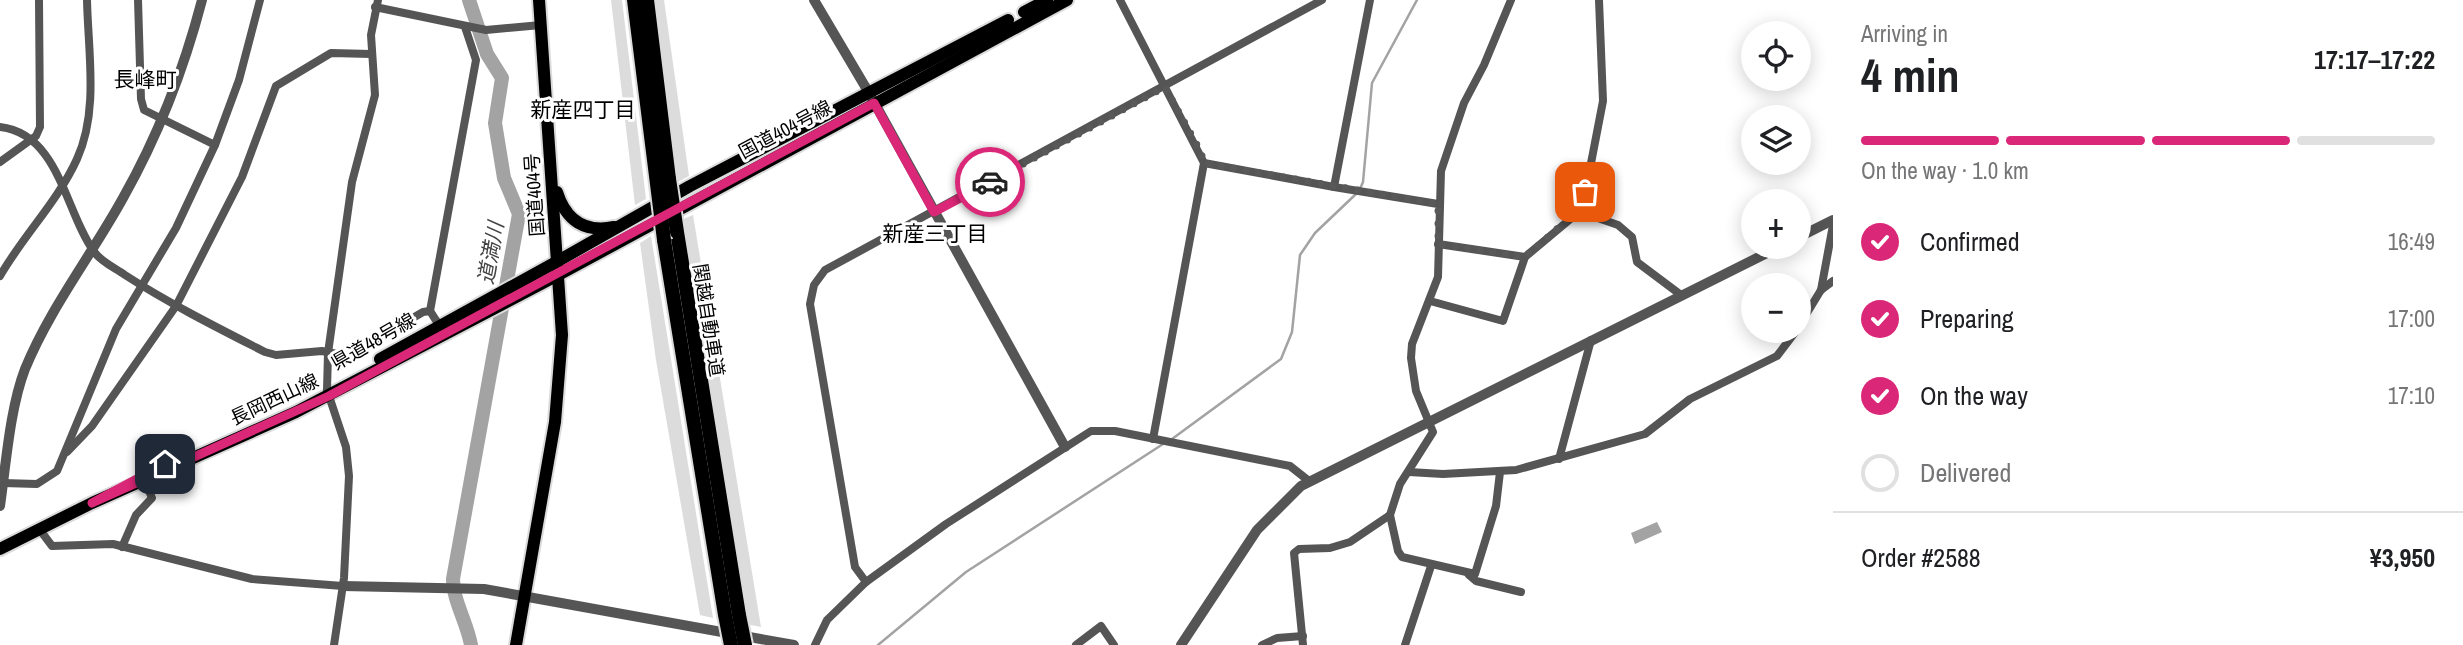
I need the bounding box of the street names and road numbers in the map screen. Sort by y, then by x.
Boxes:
street label: 国道404号線 [734,94,836,164]
street label: 国道404号 [518,153,550,237]
street label: 関越自動車道 [687,262,731,378]
street label: 県道48号線 [326,306,420,376]
street label: 長岡西山線 [225,367,323,431]

